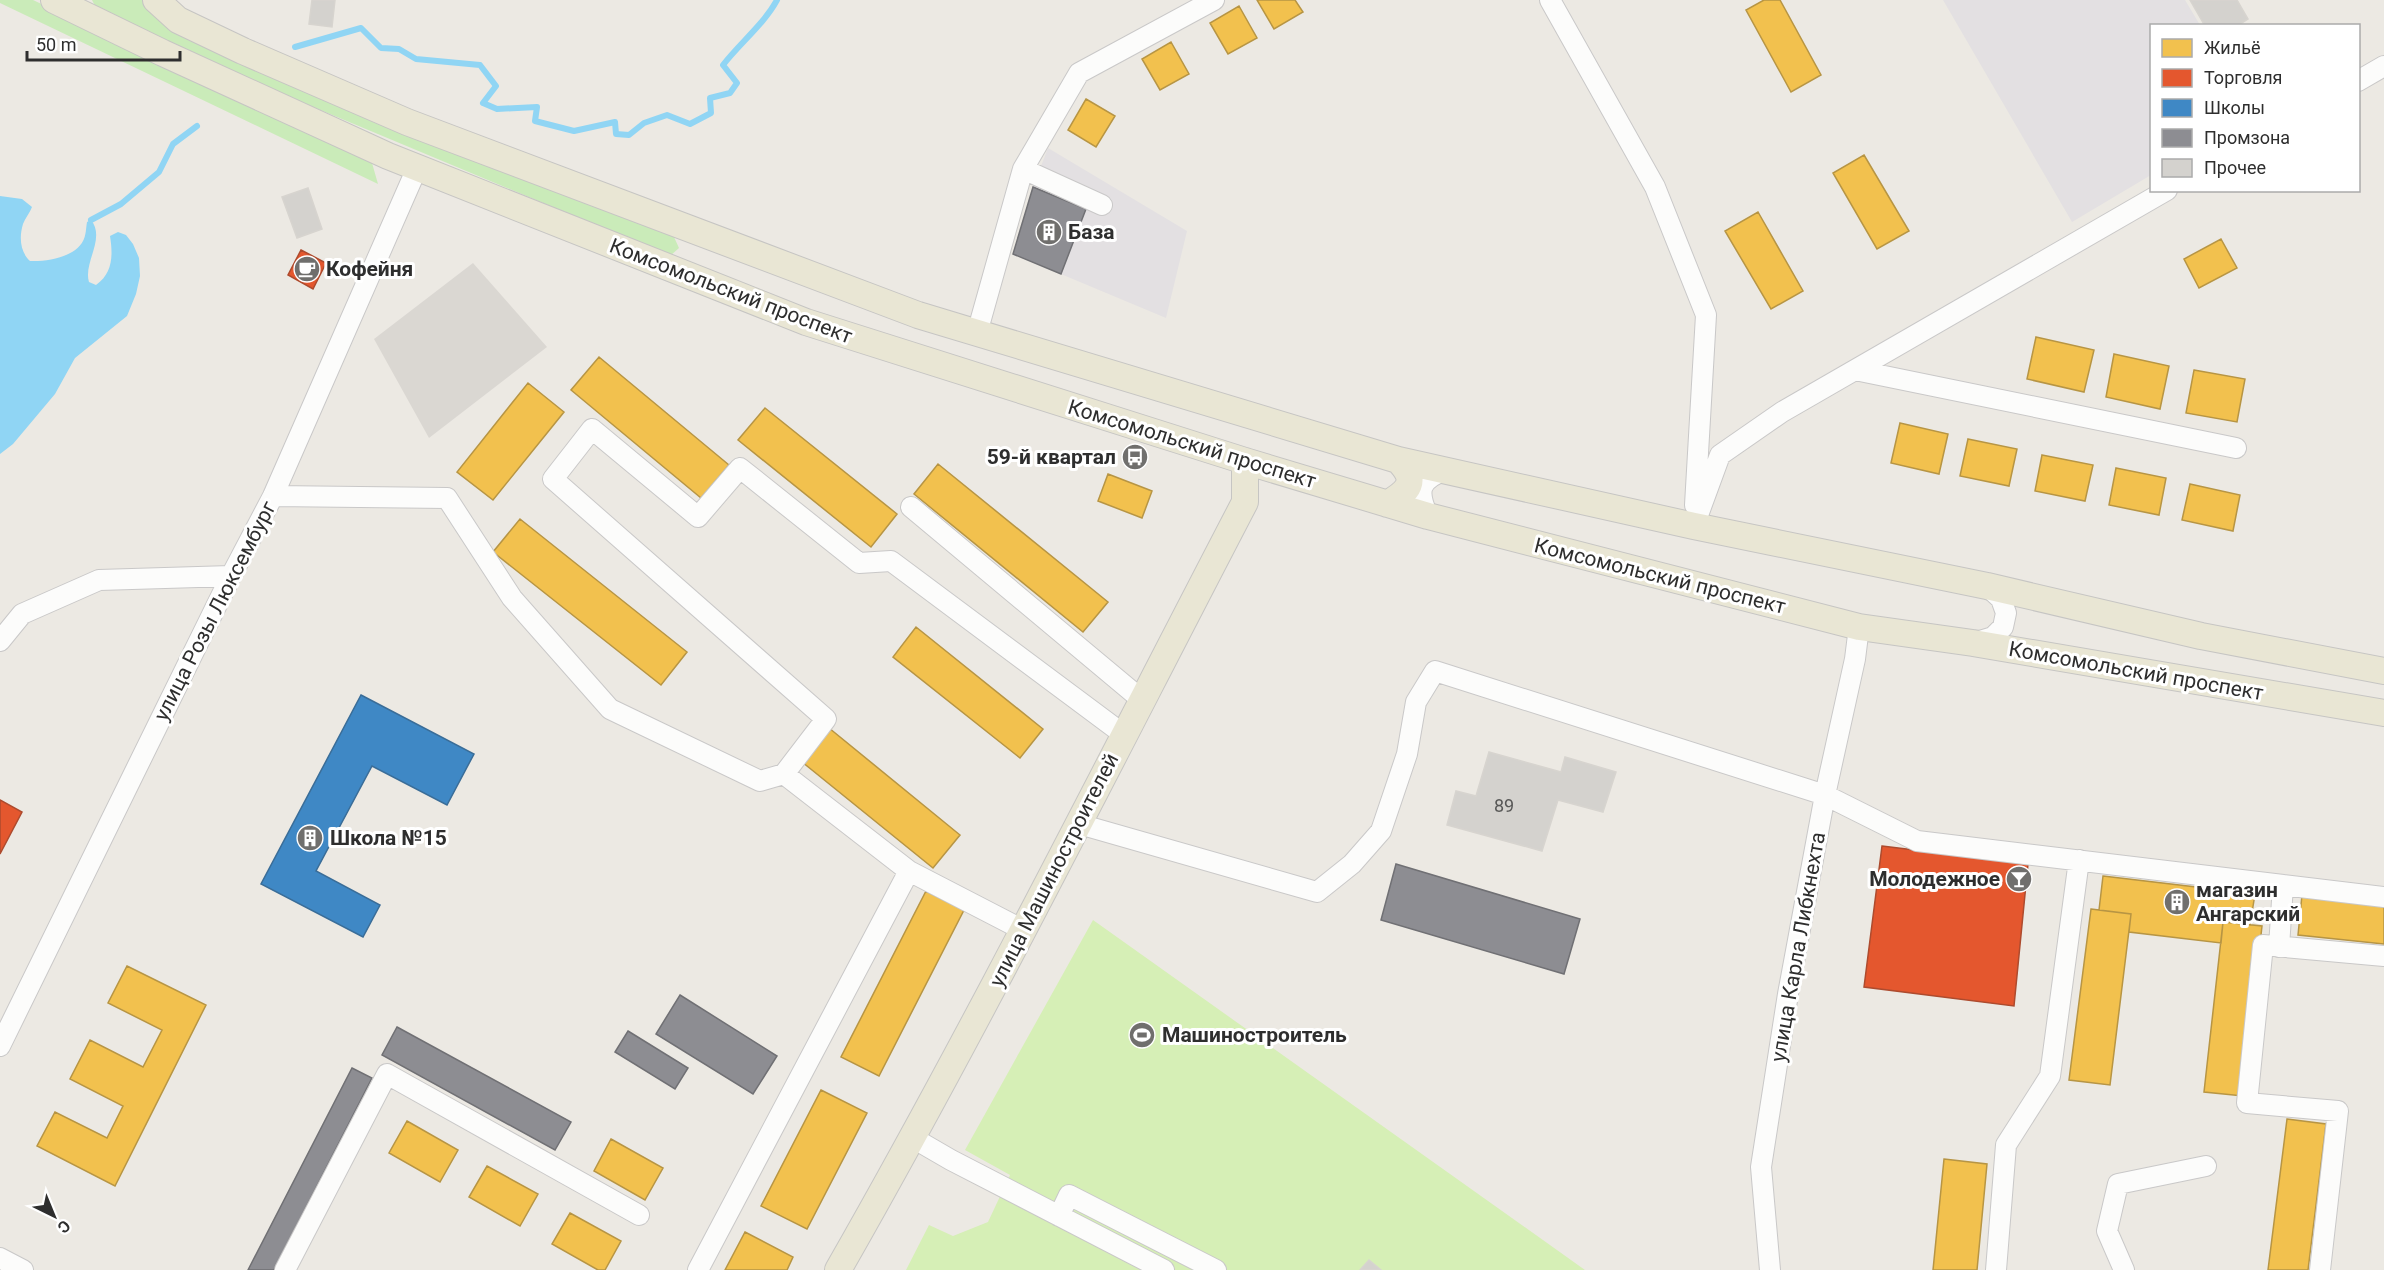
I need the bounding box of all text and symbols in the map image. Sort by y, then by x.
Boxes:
scale bar [27,24,180,62]
legend [2150,24,2360,192]
text: 50 m [36,34,76,55]
text: Жильё [2204,37,2260,58]
text: Торговля [2204,67,2282,88]
text: Школы [2204,97,2265,118]
text: Промзона [2204,127,2290,148]
text: Прочее [2204,157,2266,178]
building icon: База [1034,217,1064,247]
place label: База [1068,220,1114,244]
street label: Комсомольский проспект [606,234,856,348]
cafe icon: Кофейня [292,254,322,284]
place label: Кофейня [326,257,413,281]
street label: Комсомольский проспект [1065,395,1319,493]
bus stop icon: 59-й квартал [1120,442,1150,472]
place label: 59-й квартал [987,445,1116,469]
street label: улица Розы Люксембург [149,497,281,725]
street label: Комсомольский проспект [1532,533,1788,619]
street label: Комсомольский проспект [2007,637,2265,705]
street label: улица Машиностроителей [985,749,1123,991]
house number: 89 [1494,795,1514,816]
building icon: Школа №15 [295,823,325,853]
place label: Школа №15 [330,826,447,850]
street label: улица Карла Либкнехта [1766,830,1830,1064]
bar icon: Молодежное [2004,864,2034,894]
place label: Молодежное [1869,867,2000,891]
place label: магазин Ангарский [2196,878,2300,926]
building icon: магазин Ангарский [2162,887,2192,917]
sports icon: Машиностроитель [1127,1020,1157,1050]
place label: Машиностроитель [1162,1023,1347,1047]
north arrow [24,1186,84,1246]
text: С [54,1216,74,1237]

